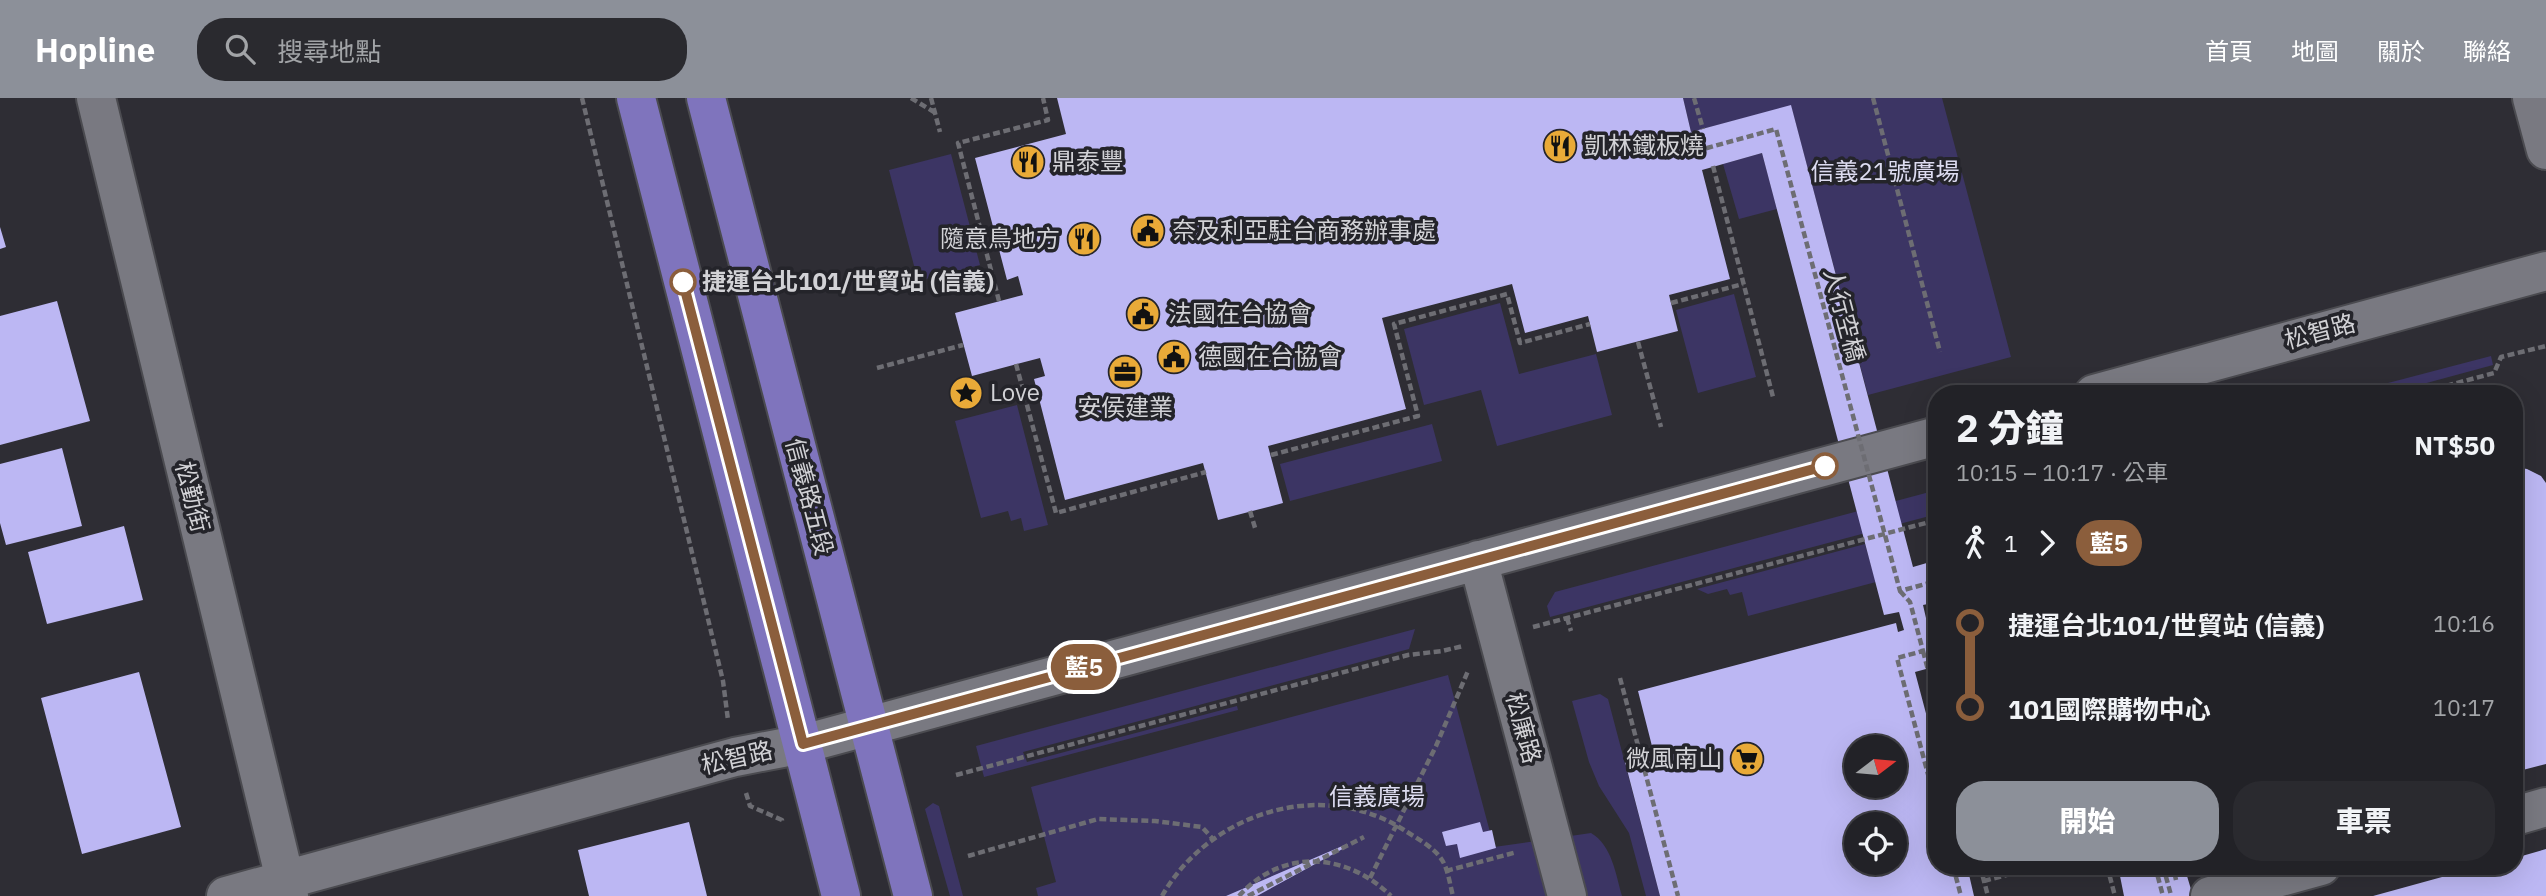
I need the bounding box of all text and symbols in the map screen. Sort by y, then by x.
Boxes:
search box [197,18,687,81]
text: Hopline [35,28,155,71]
icon: search [221,30,259,68]
text: 搜尋地點 [277,34,381,68]
text: 首頁 [2205,35,2253,67]
text: 地圖 [2291,35,2339,67]
text: 關於 [2377,35,2425,67]
text: 聯絡 [2463,35,2511,67]
restaurant icon: 凱林鐵板燒 [1541,127,1579,165]
place label: 凱林鐵板燒 [1584,129,1704,161]
restaurant icon: 鼎泰豐 [1009,143,1047,181]
place label: 鼎泰豐 [1052,145,1124,177]
park label: 信義21號廣場 [1811,155,1959,187]
public building icon: 奈及利亞駐台商務辦事處 [1129,212,1167,250]
place label: 奈及利亞駐台商務辦事處 [1172,214,1436,246]
restaurant icon: 隨意鳥地方 [1065,220,1103,258]
place label: 隨意鳥地方 [940,222,1060,254]
street label: 人行空橋 [1817,264,1873,365]
place label: 捷運台北101/世貿站 (信義) [702,265,994,297]
marker: 捷運台北101/世貿站 (信義) [670,269,696,295]
public building icon: 法國在台協會 [1124,295,1162,333]
place label: 法國在台協會 [1168,297,1312,329]
street label: 松智路 [2281,306,2359,356]
public building icon: 德國在台協會 [1155,338,1193,376]
place label: 德國在台協會 [1198,340,1342,372]
office icon: 安侯建業 [1106,353,1144,391]
place icon: Love [947,374,985,412]
place label: Love [990,376,1040,408]
place label: 安侯建業 [1077,391,1173,423]
text: 2 分鐘 [1956,403,2064,452]
text: NT$50 [2414,428,2495,462]
street label: 信義路五段 [779,435,841,559]
unlabelled marker [1812,453,1838,479]
text: 10:15 – 10:17 · 公車 [1956,457,2169,487]
street label: 松勤街 [169,458,217,536]
icon: walk [1956,524,1994,562]
icon: forward [2028,524,2066,562]
text: 藍5 [2090,527,2128,559]
text: 1 [2004,528,2018,558]
text: 捷運台北101/世貿站 (信義) [2008,608,2324,642]
text: 10:16 [2433,608,2495,638]
line badge: 藍5 [1052,644,1116,690]
text: 藍5 [1065,651,1103,683]
street label: 松廉路 [1499,689,1549,767]
text: 101國際購物中心 [2008,692,2211,726]
text: 10:17 [2433,692,2495,722]
street label: 松智路 [698,733,775,781]
north arrow [1844,735,1908,798]
map controls [1844,735,1907,875]
supermarket icon: 微風南山 [1728,740,1766,778]
place label: 微風南山 [1626,742,1722,774]
park label: 信義廣場 [1329,780,1425,812]
button: 開始 [1956,781,2219,861]
button: 車票 [2233,781,2495,861]
button: locate [1844,812,1907,875]

